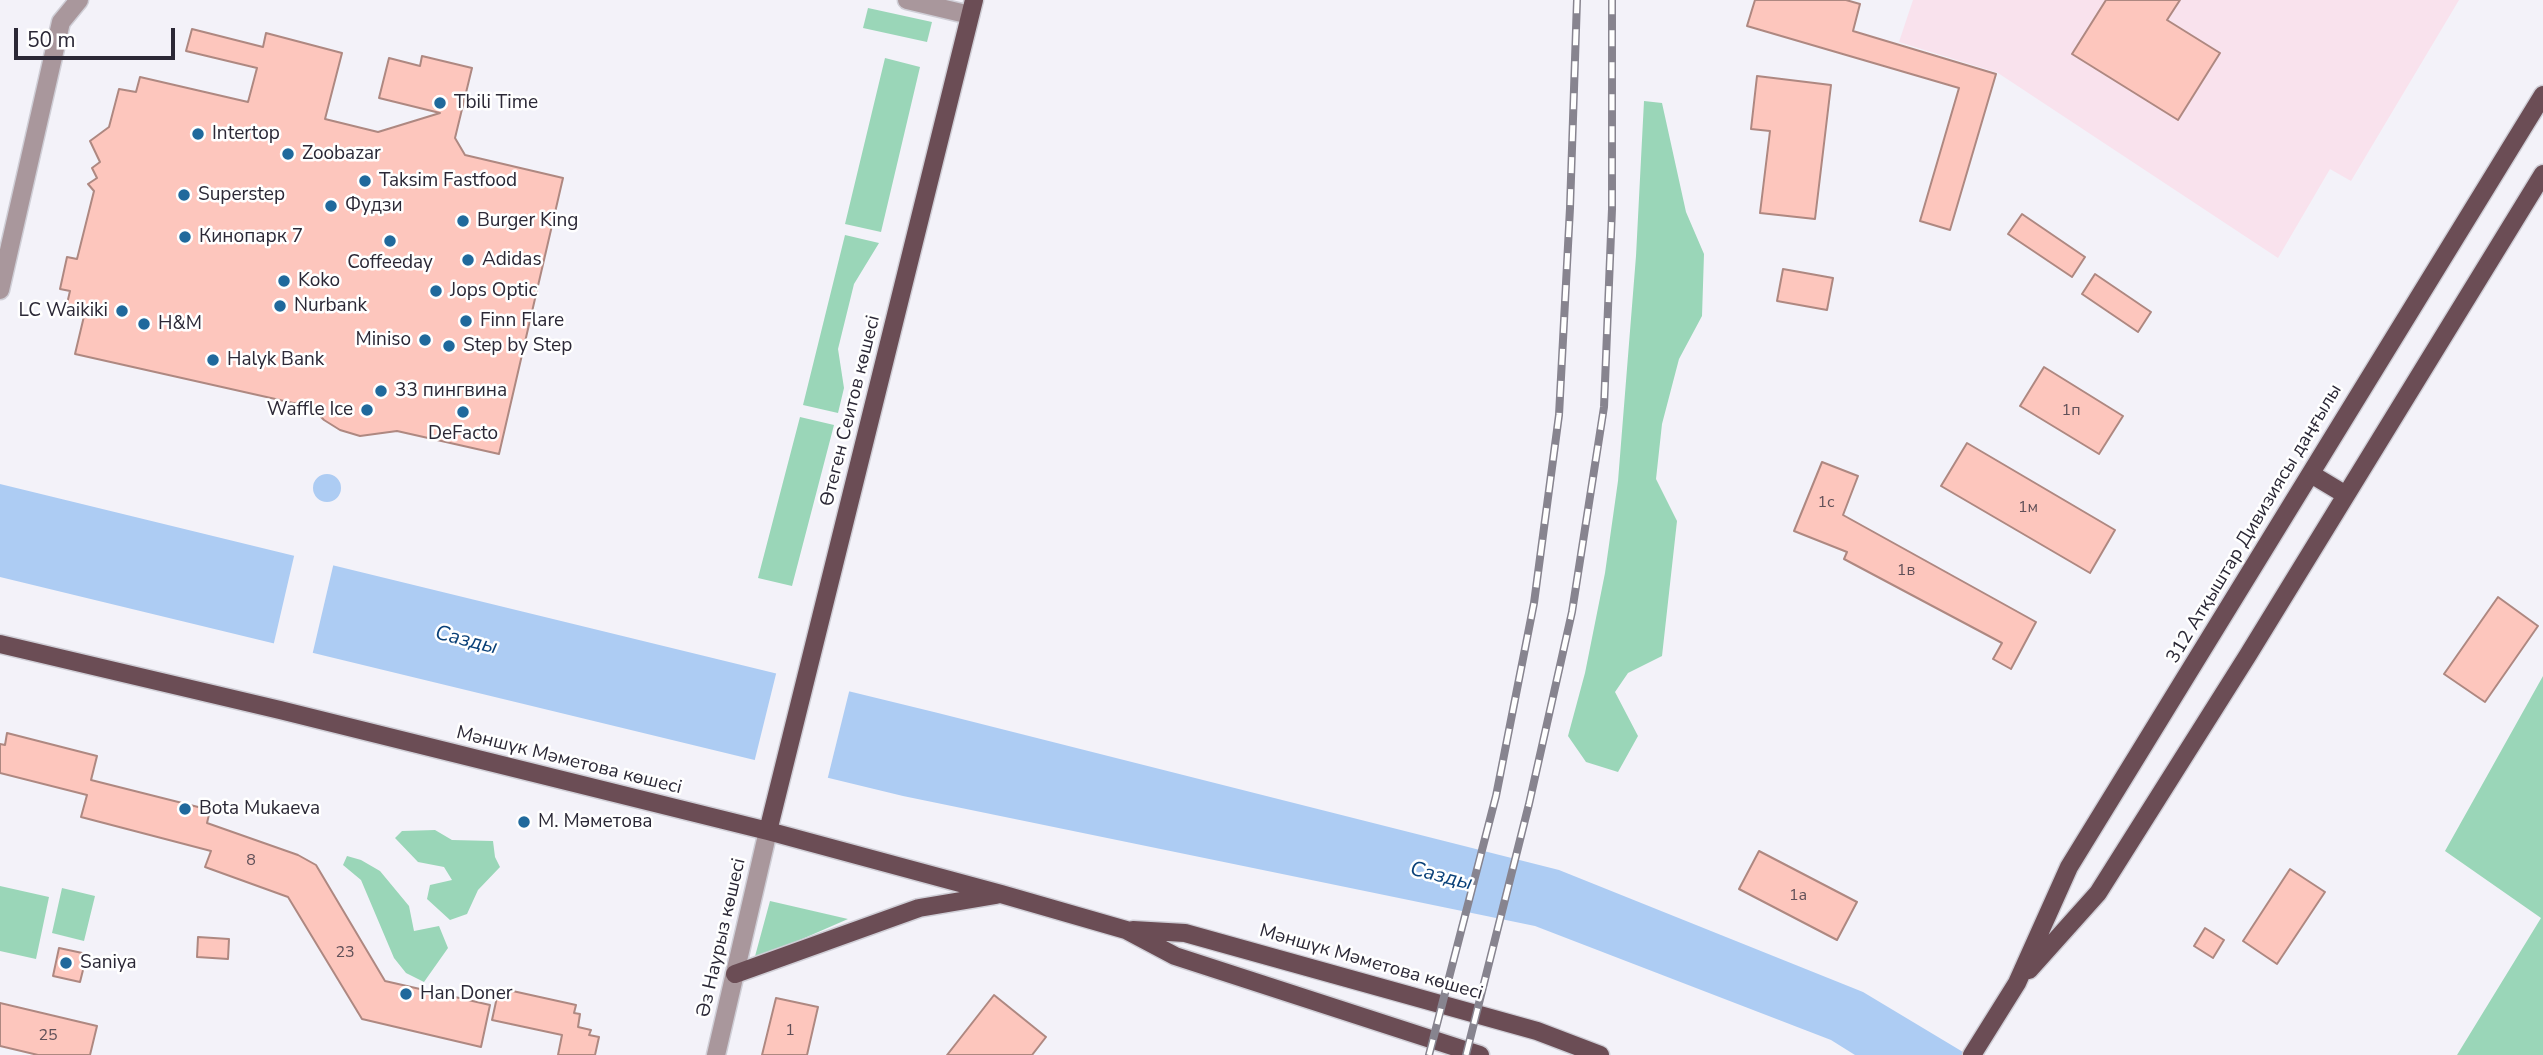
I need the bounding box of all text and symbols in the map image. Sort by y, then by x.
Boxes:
scale bar [18,14,178,58]
text: 50 m [27,26,76,54]
place label: Tbili Time [454,92,538,114]
marker: Tbili Time [432,95,448,111]
place label: Intertop [212,123,280,145]
marker: Intertop [190,126,206,142]
place label: Zoobazar [302,143,381,165]
marker: Zoobazar [280,146,296,162]
place label: Taksim Fastfood [379,170,517,192]
marker: Taksim Fastfood [357,173,373,189]
place label: Superstep [198,184,285,206]
marker: Superstep [176,187,192,203]
place label: Фудзи [345,195,403,217]
marker: Фудзи [323,198,339,214]
place label: Burger King [477,210,578,232]
marker: Burger King [455,213,471,229]
place label: Кинопарк 7 [199,226,303,248]
marker: Кинопарк 7 [177,229,193,245]
marker: Coffeeday [382,233,398,249]
place label: Adidas [482,249,542,271]
place label: Coffeeday [347,252,433,274]
marker: Adidas [460,252,476,268]
place label: Koko [298,270,340,292]
marker: Koko [276,273,292,289]
place label: Jops Optic [450,280,537,302]
marker: Jops Optic [428,283,444,299]
place label: Nurbank [294,295,367,317]
marker: Nurbank [272,298,288,314]
place label: LC Waikiki [19,300,108,322]
marker: LC Waikiki [114,303,130,319]
place label: Finn Flare [480,310,564,332]
place label: H&M [158,313,202,335]
marker: Finn Flare [458,313,474,329]
street label: Өтеген Сеитов көшесі [816,313,886,509]
marker: H&M [136,316,152,332]
place label: Miniso [355,329,411,351]
marker: Miniso [417,332,433,348]
place label: Step by Step [463,335,572,357]
marker: Step by Step [441,338,457,354]
place label: Halyk Bank [227,349,324,371]
marker: Halyk Bank [205,352,221,368]
place label: 33 пингвина [395,380,507,402]
street label: 312 Атқыштар Дивизиясы даңғылы [2162,380,2348,668]
marker: 33 пингвина [373,383,389,399]
place label: Waffle Ice [267,399,353,421]
house number: 1п [2062,401,2080,421]
marker: Waffle Ice [359,402,375,418]
marker: DeFacto [455,404,471,420]
place label: DeFacto [428,423,498,445]
house number: 1с [1817,493,1835,513]
house number: 1м [2018,498,2038,518]
house number: 1в [1897,561,1915,581]
water label: Сазды [432,621,500,661]
street label: Мәншүк Мәметова көшесі [454,722,684,800]
place label: Bota Mukaeva [199,798,320,820]
marker: Bota Mukaeva [177,801,193,817]
place label: М. Мәметова [538,811,653,833]
marker: М. Мәметова [516,814,532,830]
house number: 8 [246,851,256,871]
street label: Әз Наурыз көшесі [693,856,751,1020]
water label: Сазды [1407,857,1475,897]
house number: 1а [1789,886,1807,906]
street label: Мәншүк Мәметова көшесі [1257,920,1485,1006]
house number: 23 [335,943,355,963]
place label: Saniya [80,952,137,974]
marker: Saniya [58,955,74,971]
place label: Han Doner [420,983,513,1005]
marker: Han Doner [398,986,414,1002]
house number: 1 [785,1021,795,1041]
house number: 25 [38,1026,58,1046]

